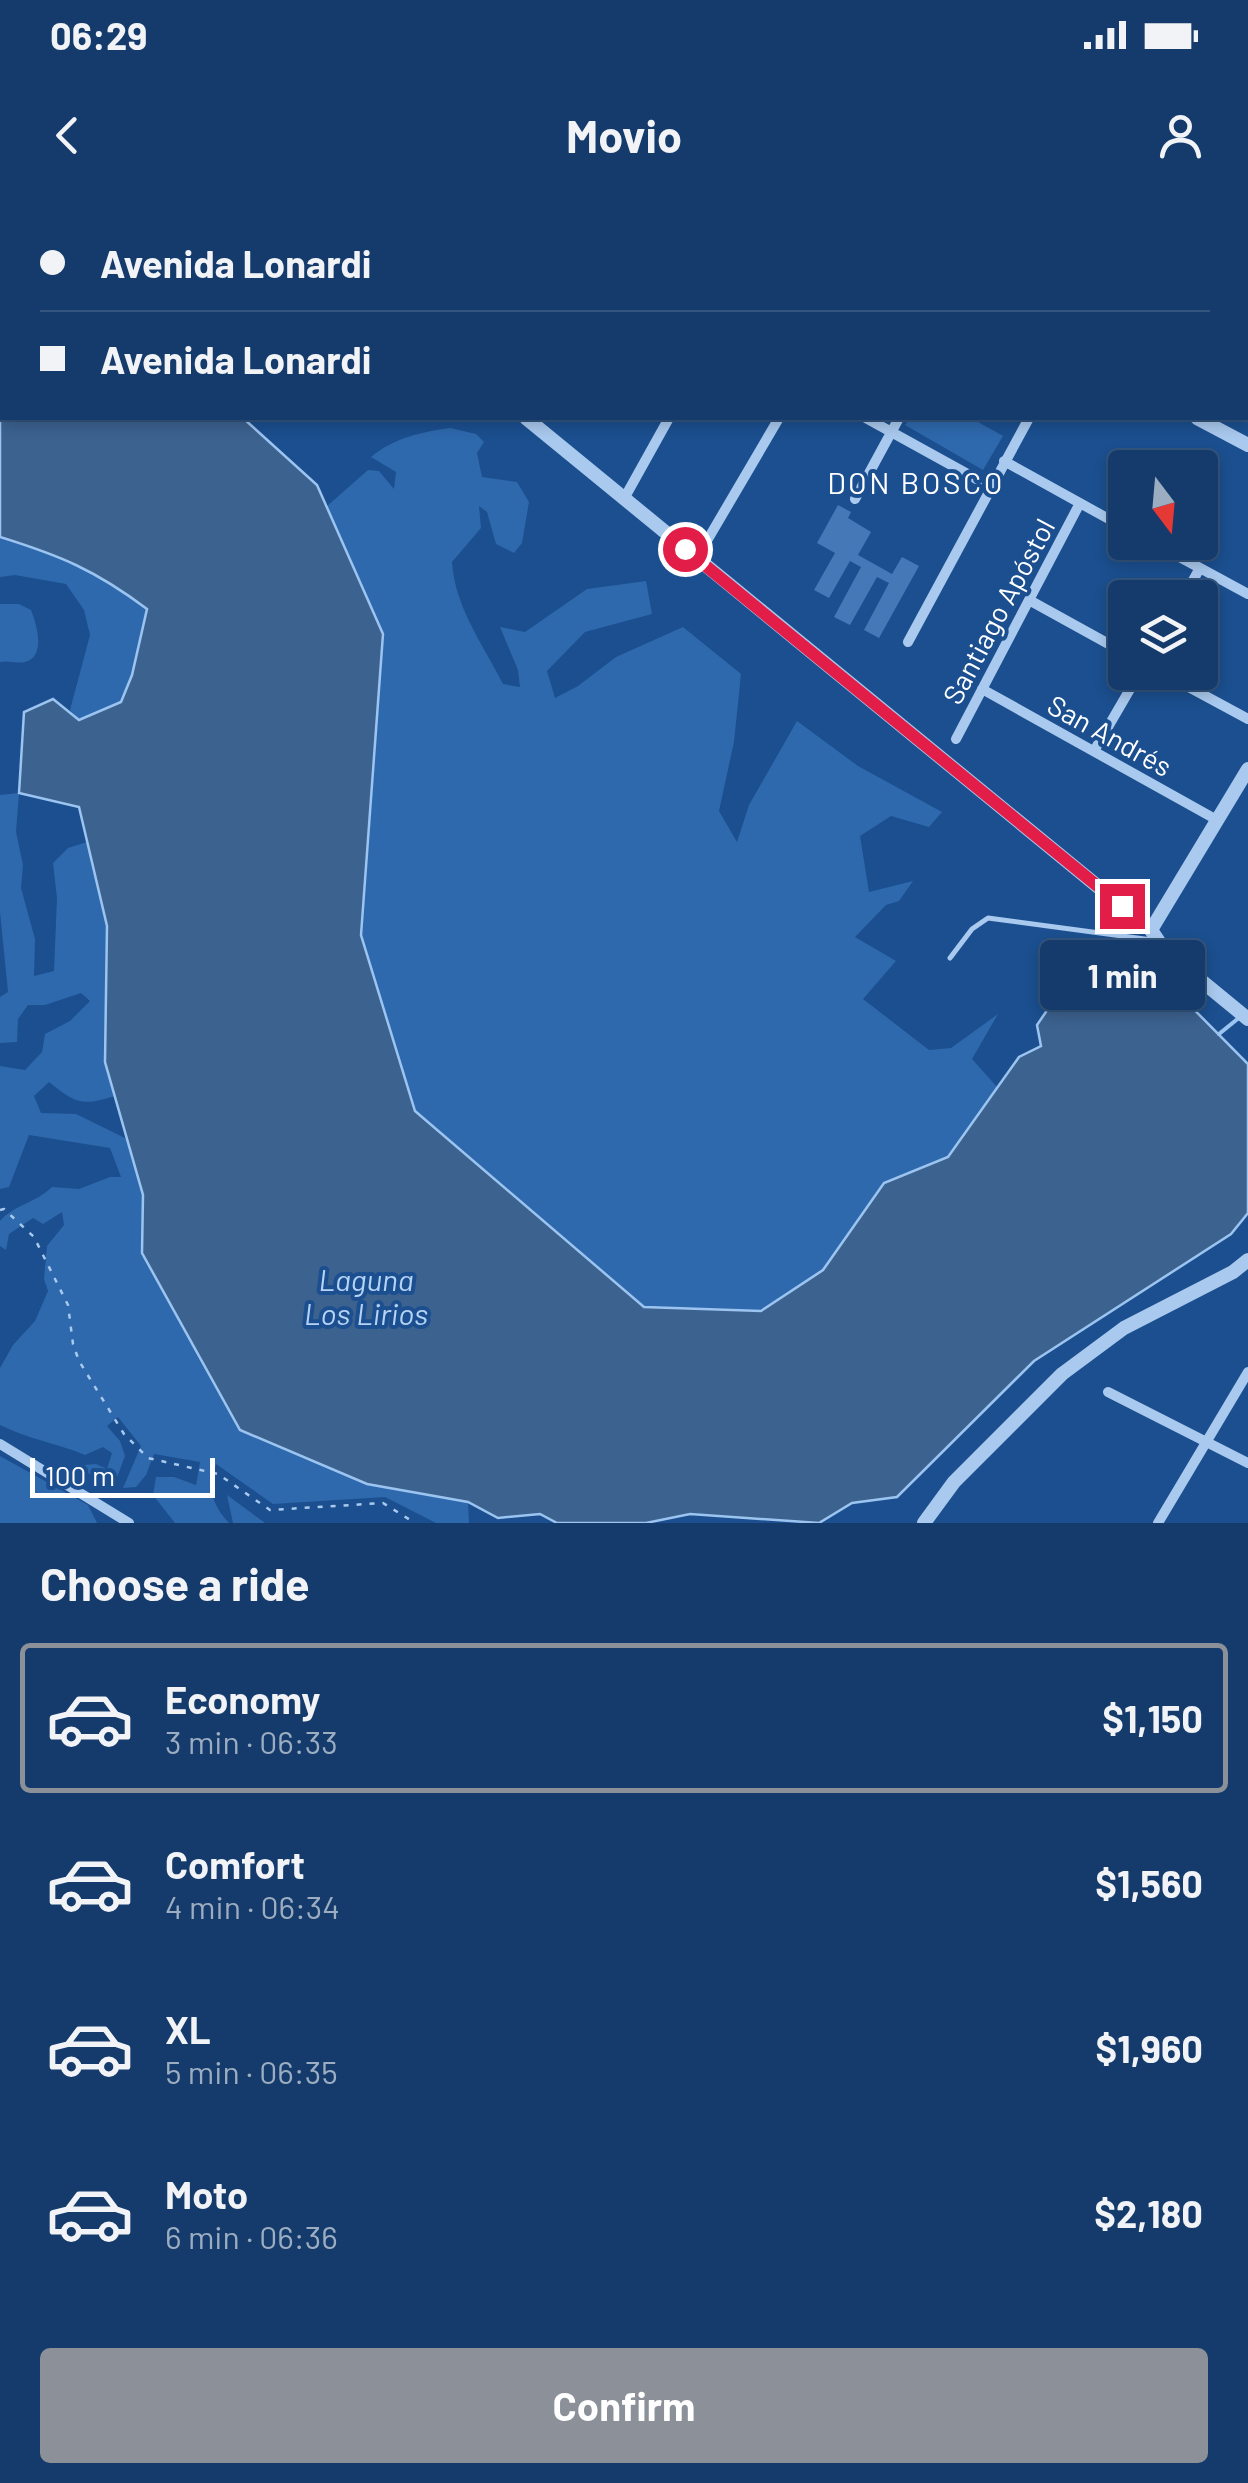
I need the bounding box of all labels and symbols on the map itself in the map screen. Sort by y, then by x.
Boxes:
north arrow [1108,450,1218,560]
district label: DON BOSCO [827,464,1005,500]
street label: Santiago Apóstol [935,512,1061,710]
route start [663,527,708,572]
street label: San Andrés [1042,687,1178,783]
route end [1100,884,1145,929]
callout: 1 min [1040,941,1204,1011]
water label: Laguna Los Lirios [304,1261,428,1331]
scale bar [30,1453,215,1498]

